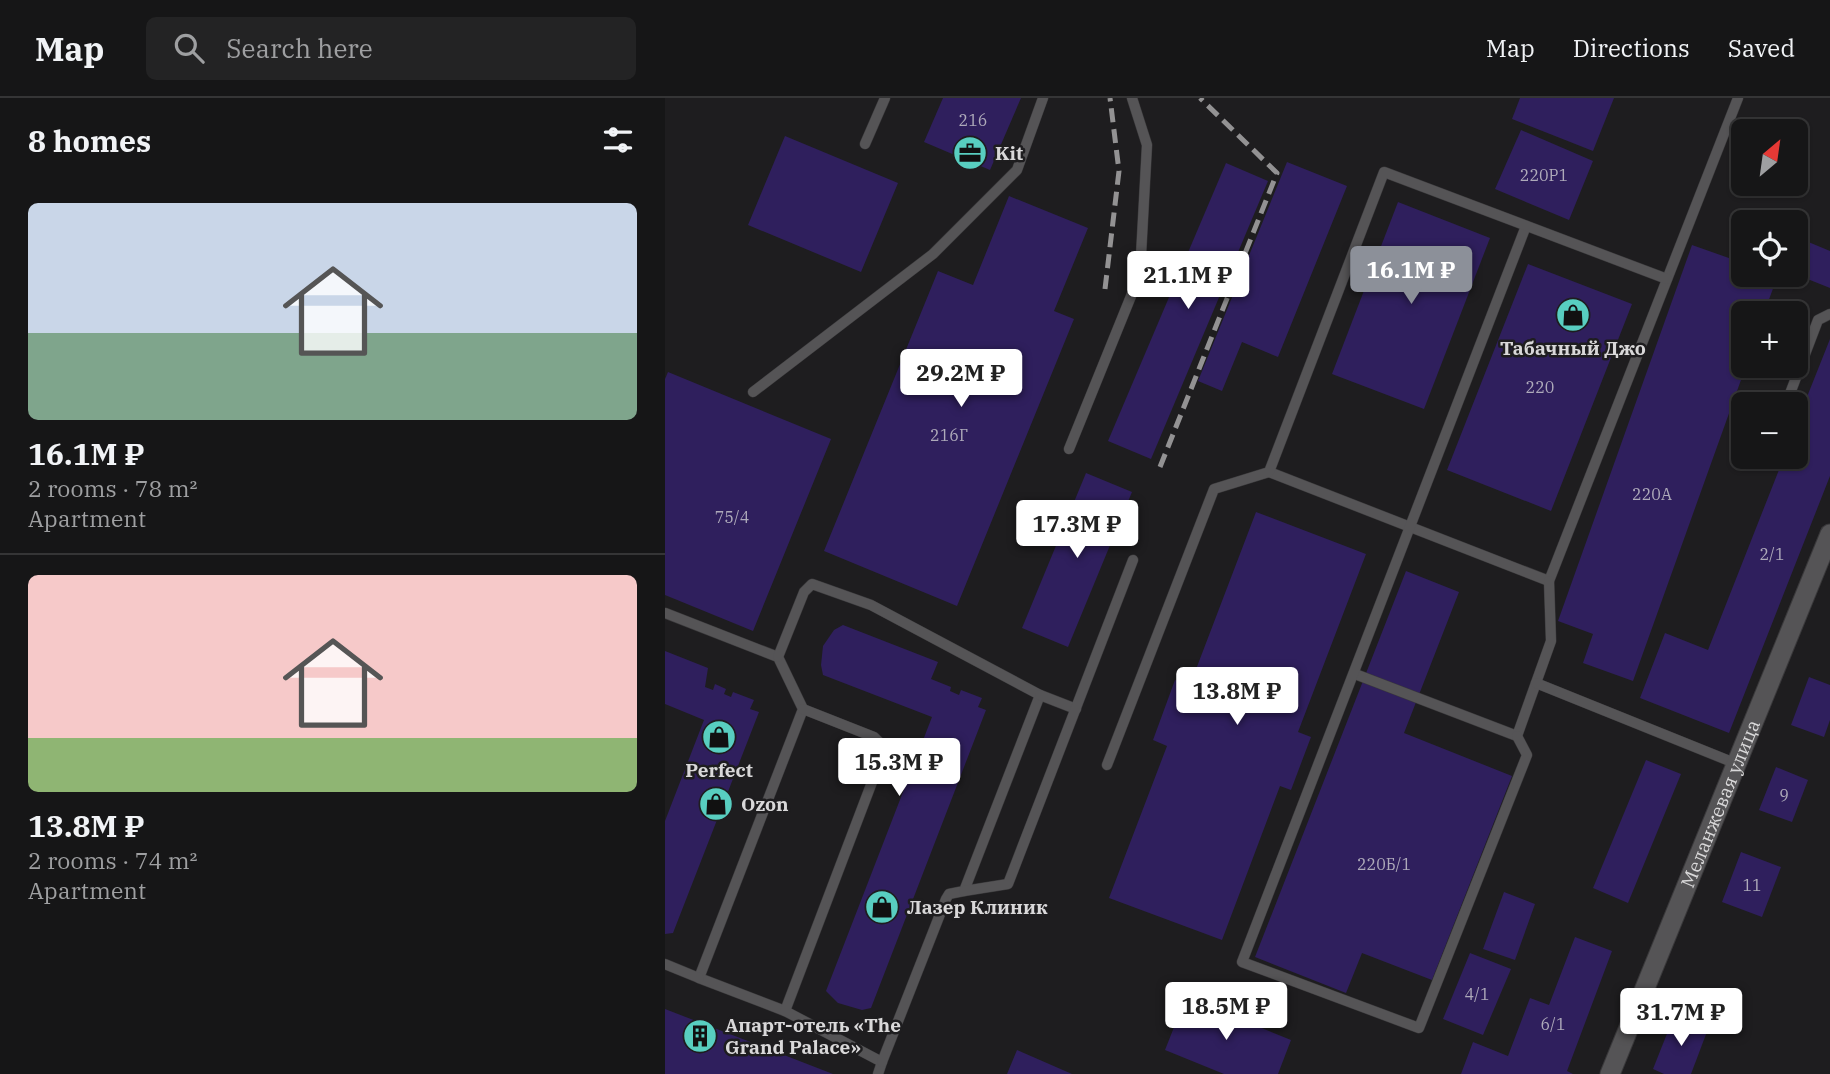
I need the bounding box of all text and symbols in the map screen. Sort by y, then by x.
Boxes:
search box [146,17,636,80]
text: Map [35,27,104,70]
icon: search [170,29,208,67]
text: Search here [226,31,373,65]
text: Map [1486,32,1535,64]
text: Directions [1573,32,1690,64]
text: Saved [1728,32,1795,64]
house number: 216 [959,110,987,130]
north arrow [1731,119,1808,196]
map controls [1731,119,1808,469]
text: 8 homes [28,121,151,160]
icon: filters [599,121,637,159]
office icon: Kit [951,134,989,172]
place label: Kit [995,141,1023,165]
house number: 220Р1 [1520,165,1568,185]
button: locate [1731,210,1808,287]
pin: 16.1M ₽ [1346,246,1476,306]
icon: home [270,248,396,374]
pin: 21.1M ₽ [1123,252,1253,311]
text: 16.1M ₽ [1366,254,1456,284]
text: 21.1M ₽ [1143,259,1233,289]
shop icon: Табачный Джо [1554,296,1592,334]
button: + [1731,301,1808,378]
place label: Табачный Джо [1500,336,1646,360]
pin: 29.2M ₽ [896,350,1026,409]
text: 29.2M ₽ [916,357,1006,387]
house number: 220 [1526,377,1554,397]
button: − [1731,392,1808,469]
house number: 216Г [930,425,968,445]
text: 16.1M ₽ [28,434,145,473]
text: 2 rooms · 78 m² [28,473,198,503]
house number: 220А [1632,484,1672,504]
pin: 17.3M ₽ [1012,500,1142,560]
text: Apartment [28,503,146,533]
house number: 75/4 [715,507,749,527]
text: 17.3M ₽ [1032,508,1122,538]
house number: 2/1 [1759,544,1785,564]
icon: home [270,620,396,746]
pin: 13.8M ₽ [1172,668,1302,727]
text: 13.8M ₽ [1192,675,1282,705]
street label: Меланжевая улица [1675,716,1765,891]
shop icon: Perfect [700,718,738,756]
pin: 15.3M ₽ [834,738,964,798]
text: 15.3M ₽ [854,746,944,776]
place label: Perfect [685,758,753,782]
shop icon: Ozon [697,785,735,823]
house number: 9 [1779,785,1789,805]
place label: Ozon [741,792,789,816]
text: 13.8M ₽ [28,806,145,845]
text: 2 rooms · 74 m² [28,845,198,875]
house number: 220Б/1 [1357,854,1411,874]
text: Apartment [28,875,146,905]
house number: 11 [1742,875,1762,895]
shop icon: Лазер Клиник [863,888,901,926]
place label: Лазер Клиник [907,895,1048,919]
pin: 18.5M ₽ [1161,982,1291,1042]
house number: 4/1 [1464,984,1490,1004]
pin: 31.7M ₽ [1616,988,1746,1048]
text: 18.5M ₽ [1181,990,1271,1020]
text: 31.7M ₽ [1636,996,1726,1026]
place label: Апарт-отель «The Grand Palace» [725,1013,901,1059]
house number: 6/1 [1540,1014,1566,1034]
building icon: Апарт-отель «The Grand Palace» [681,1017,719,1055]

